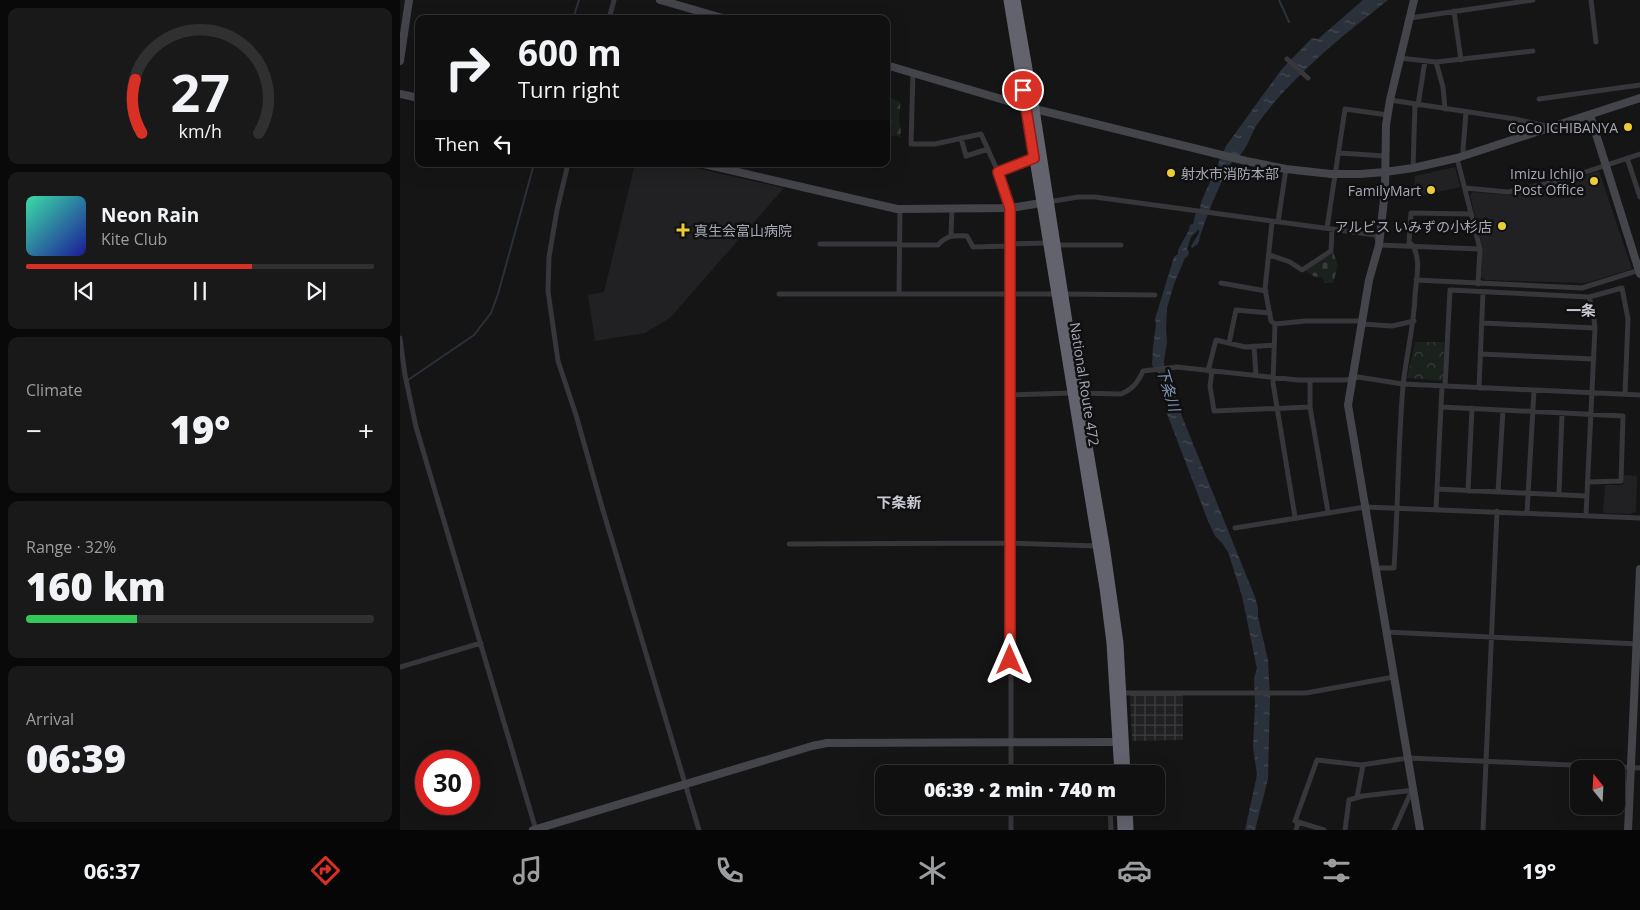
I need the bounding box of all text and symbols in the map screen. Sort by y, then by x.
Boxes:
text: 600 m [518,29,622,76]
icon: right [435,35,500,100]
text: 27 [170,56,230,127]
pin [1002,69,1044,111]
text: Turn right [518,74,620,104]
icon: arrive [1009,76,1037,104]
place label: CoCo ICHIBANYA [1508,118,1618,137]
text: km/h [178,119,222,143]
marker: CoCo ICHIBANYA [1622,121,1634,133]
icon: left [489,130,517,158]
text: Then [435,131,479,157]
place label: 射水市消防本部 [1181,164,1279,183]
place label: Imizu Ichijo Post Office [1510,164,1584,199]
marker: 射水市消防本部 [1165,167,1177,179]
marker: Imizu Ichijo Post Office [1588,175,1600,187]
place label: FamilyMart [1348,181,1421,200]
marker: FamilyMart [1425,184,1437,196]
text: Neon Rain [101,202,199,228]
place label: アルビス いみずの小杉店 [1335,217,1492,236]
marker: アルビス いみずの小杉店 [1496,220,1508,232]
place label: 真生会富山病院 [694,221,792,240]
marker: 真生会富山病院 [676,223,690,237]
text: Kite Club [101,228,167,250]
icon: previous [70,277,98,305]
icon: pause [186,277,214,305]
icon: next [302,277,330,305]
district label: 一条 [1566,300,1596,320]
street label: National Route 472 [1066,321,1104,447]
water label: 下条川 [1153,365,1186,415]
text: Climate [26,379,83,401]
text: 19° [170,403,230,455]
text: − [26,411,42,449]
text: + [358,411,374,449]
district label: 下条新 [876,492,922,512]
text: Range · 32% [26,536,116,558]
text: 160 km [26,560,166,612]
position arrow [983,633,1035,685]
text: Arrival [26,708,74,730]
text: 06:39 [26,732,126,784]
speed limit sign: 30 [415,750,480,815]
north arrow [1570,760,1625,815]
map controls [1570,760,1625,815]
text: 06:39 · 2 min · 740 m [924,777,1116,803]
icon: directions [308,853,343,888]
icon: music [510,853,545,888]
icon: phone [712,853,747,888]
icon: climate [915,853,950,888]
icon: car [1117,853,1152,888]
icon: filters [1319,853,1354,888]
text: 06:37 [84,855,140,885]
text: 19° [1522,855,1556,885]

